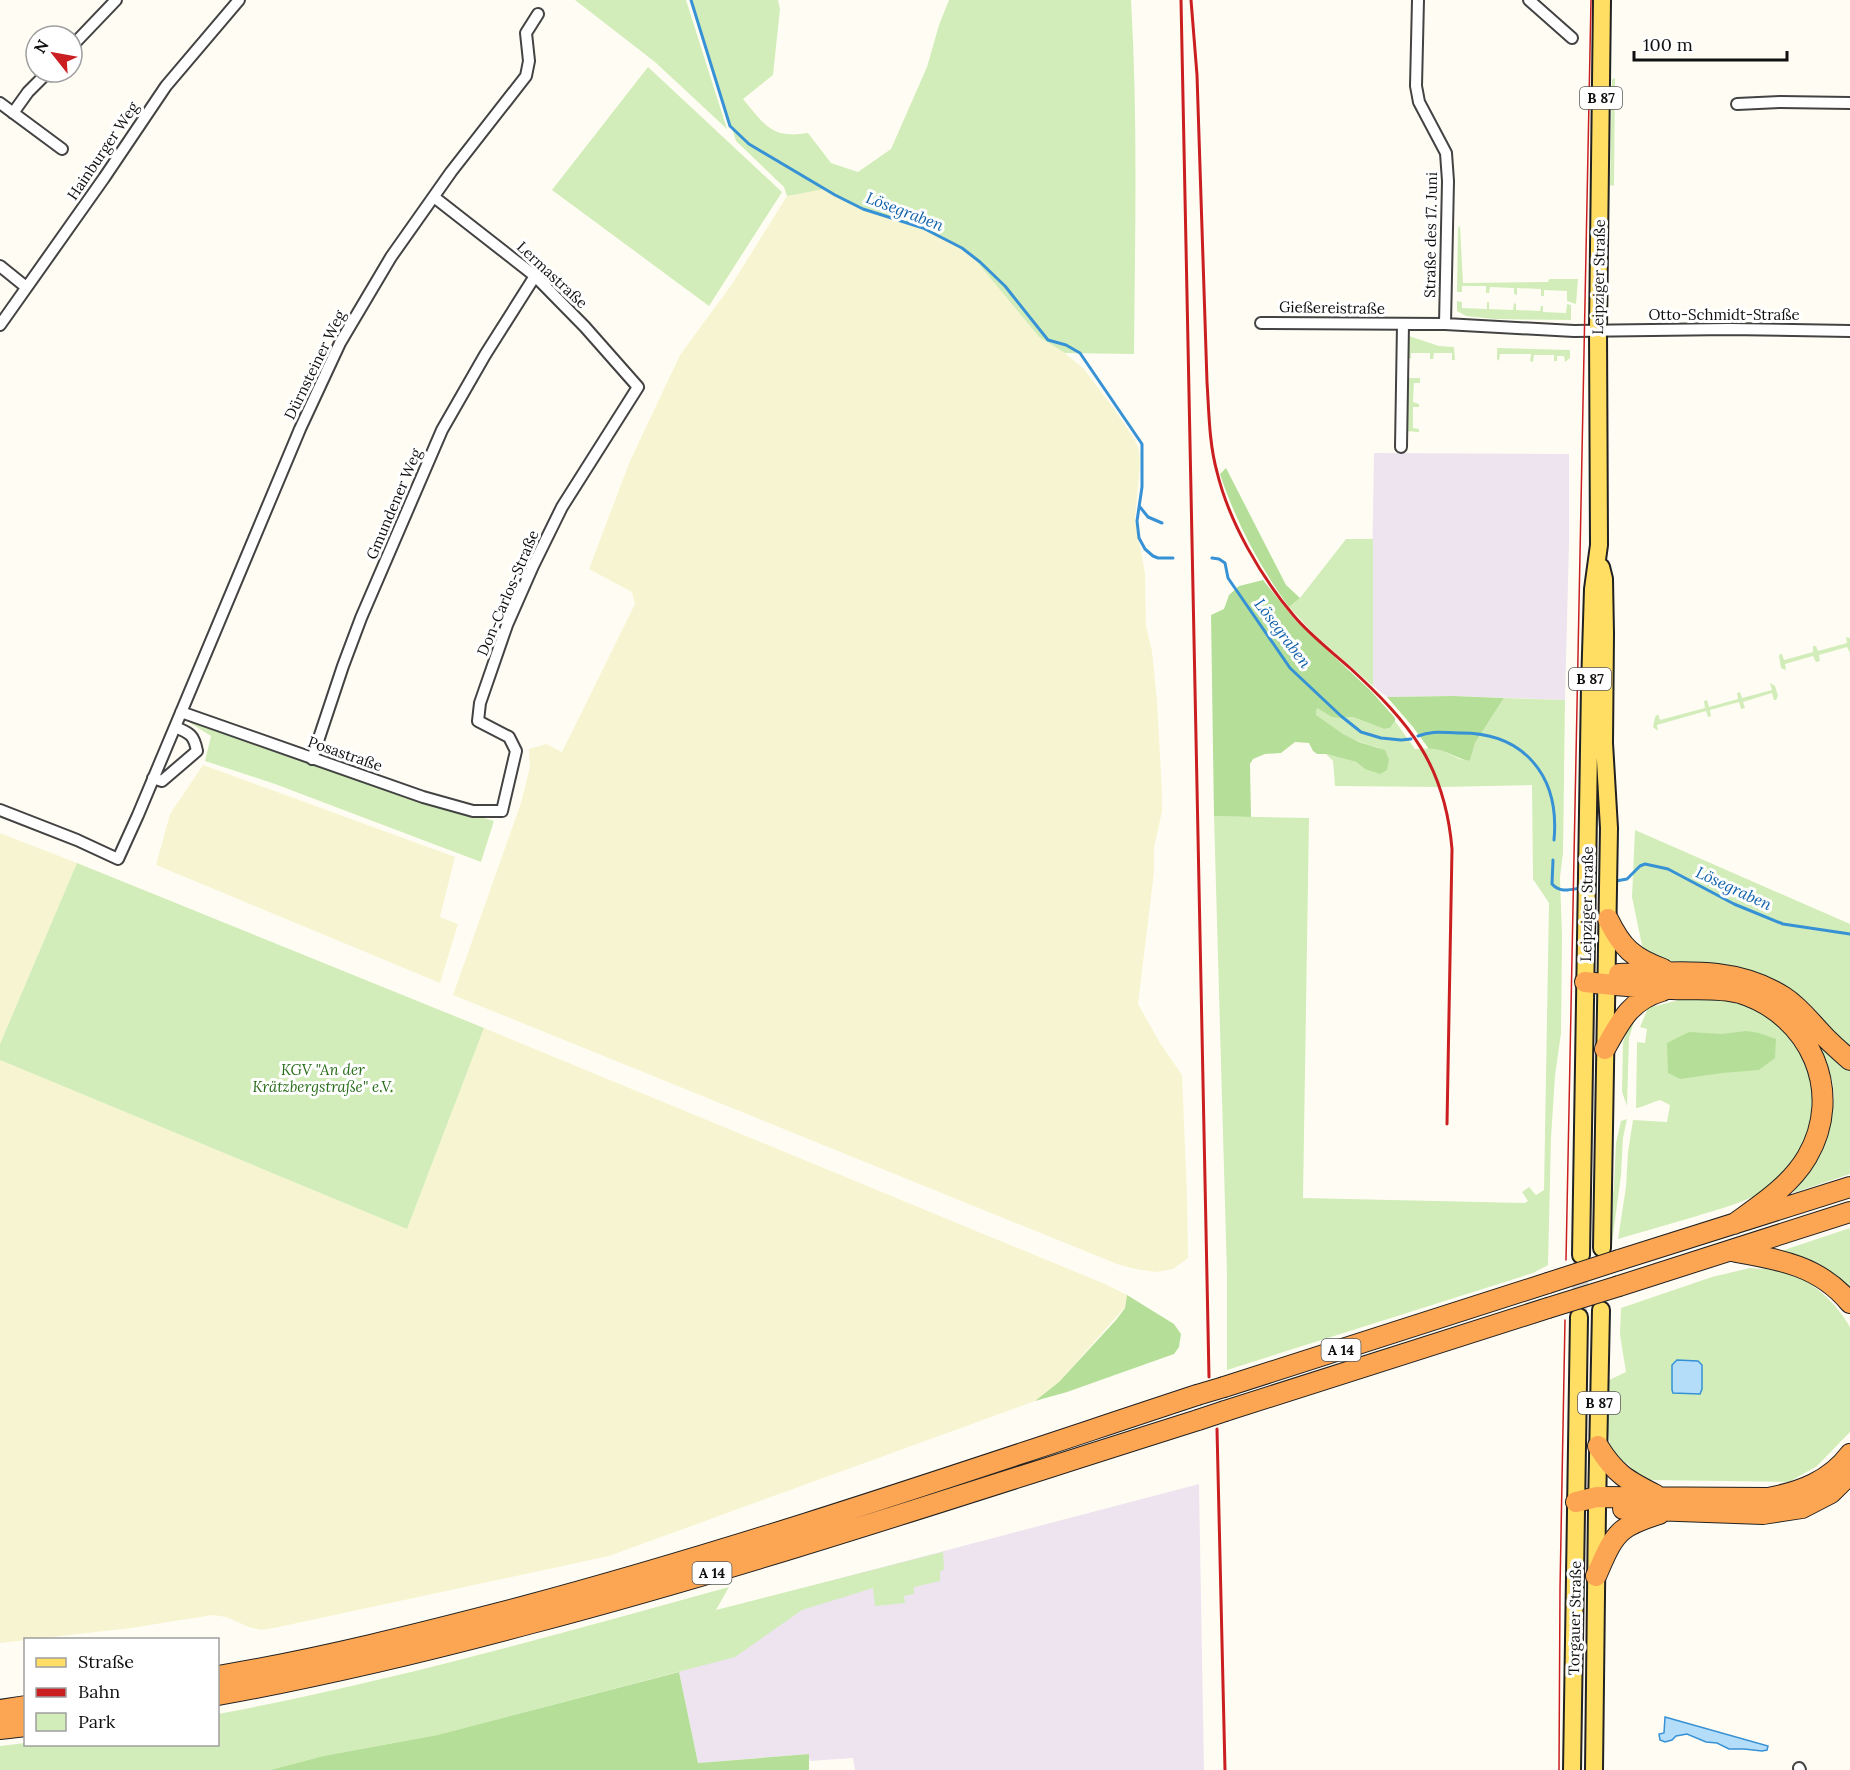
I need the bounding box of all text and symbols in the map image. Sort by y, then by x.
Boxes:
north arrow [24,24,84,84]
scale bar [1634,24,1787,62]
text: 100 m [1643,33,1693,56]
text: N [29,36,53,57]
road number: B 87 [1580,87,1622,109]
street label: Hainburger Weg [63,97,143,203]
street label: Straße des 17. Juni [1420,172,1441,298]
water label: Lösegraben [863,187,947,235]
street label: Leipziger Straße [1588,219,1609,335]
street label: Lermastraße [513,237,592,312]
street label: Gießereistraße [1279,297,1385,318]
street label: Otto-Schmidt-Straße [1648,305,1800,324]
street label: Dürnsteiner Weg [280,306,350,423]
street label: Gmundener Weg [362,445,426,562]
street label: Don-Carlos-Straße [472,527,543,659]
water label: Lösegraben [1250,594,1316,672]
road number: B 87 [1569,668,1611,690]
street label: Posastraße [305,732,385,775]
street label: Leipziger Straße [1576,846,1597,962]
water label: Lösegraben [1693,862,1775,914]
park label: KGV "An der Krätzbergstraße" e.V. [253,1060,393,1096]
road number: A 14 [1322,1339,1360,1361]
road number: B 87 [1578,1392,1620,1414]
street label: Torgauer Straße [1564,1561,1585,1675]
road number: A 14 [692,1562,732,1584]
legend [24,1638,219,1746]
text: Straße [78,1650,134,1673]
text: Bahn [78,1680,120,1703]
text: Park [78,1710,116,1733]

